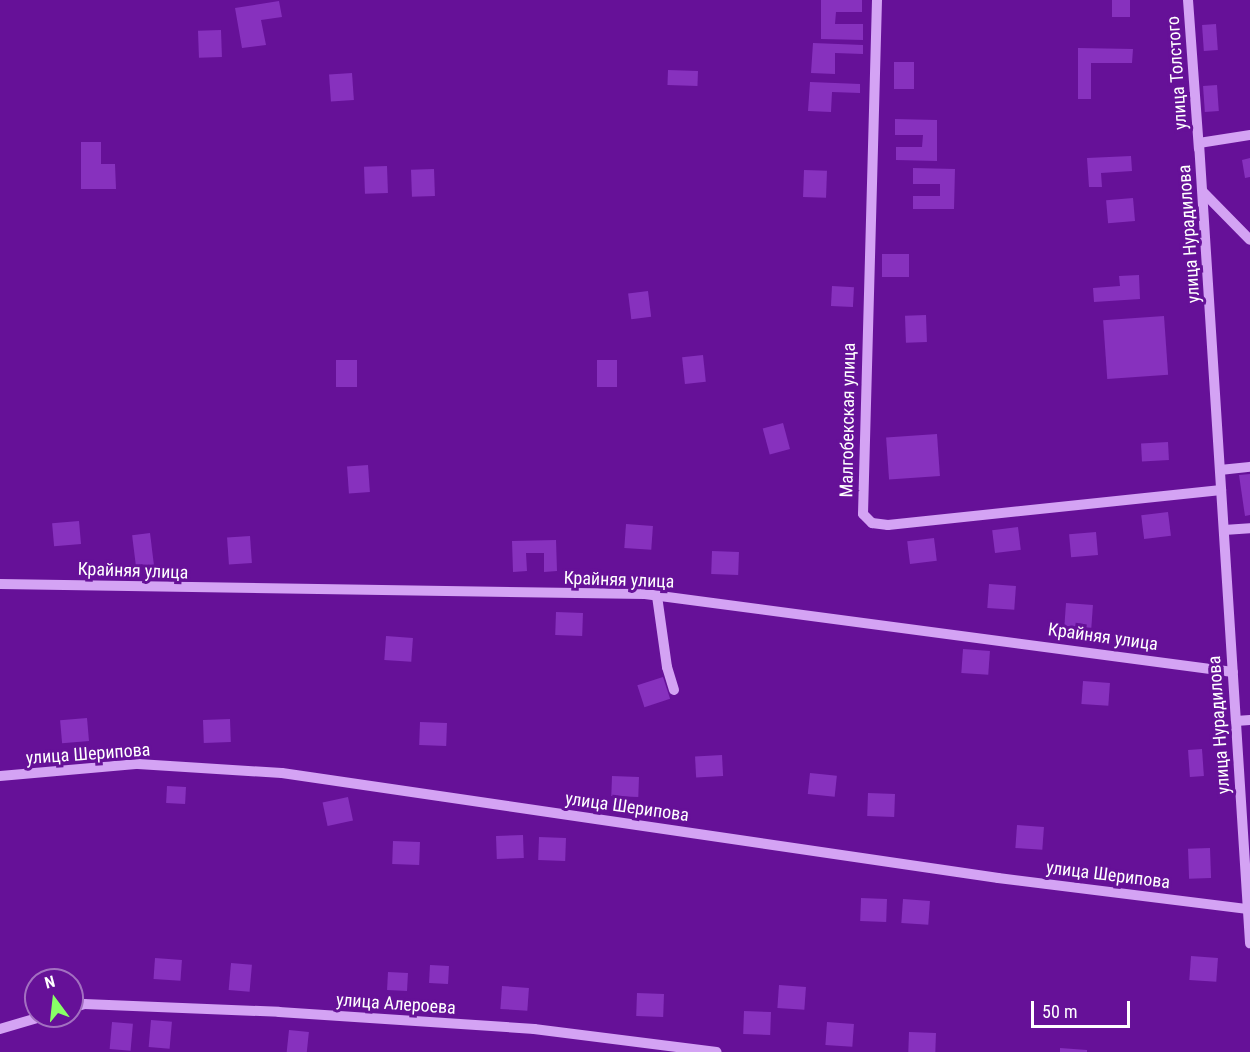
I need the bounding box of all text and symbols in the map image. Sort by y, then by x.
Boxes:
street label: улица Толстого [1162,15,1192,131]
street label: улица Нурадилова [1173,164,1205,304]
street label: Малгобекская улица [836,343,860,497]
street label: Крайняя улица [77,558,189,584]
street label: Крайняя улица [563,567,675,593]
street label: Крайняя улица [1047,619,1159,655]
street label: улица Нурадилова [1203,655,1235,795]
street label: улица Шерипова [25,739,151,769]
street label: улица Шерипова [564,788,690,826]
street label: улица Шерипова [1045,857,1171,893]
north arrow [24,968,84,1028]
text: N [43,972,57,993]
street label: улица Алероева [335,989,457,1019]
scale bar [1034,989,1133,1027]
text: 50 m [1042,1001,1077,1022]

